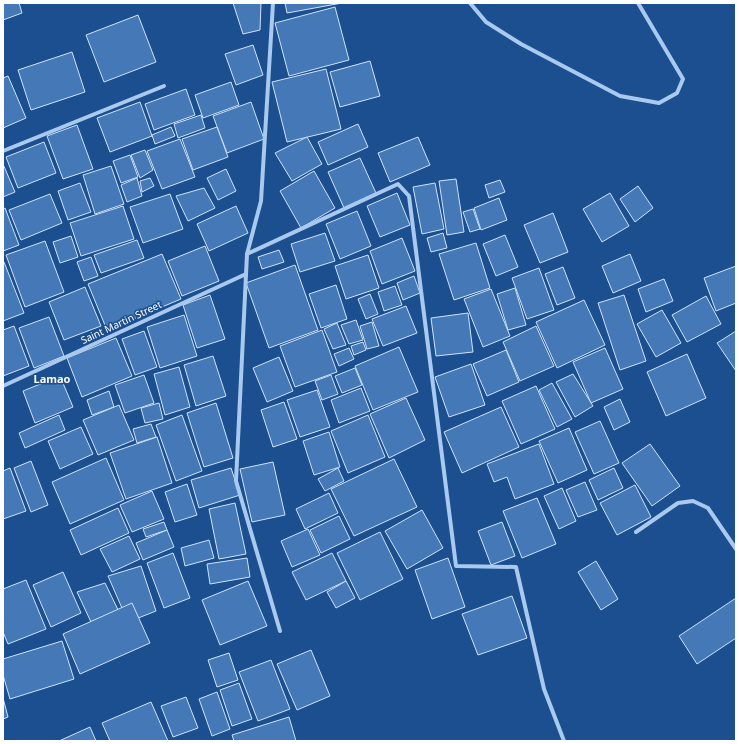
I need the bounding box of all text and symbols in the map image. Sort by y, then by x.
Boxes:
street label: Saint Martin Street [78,297,164,347]
district label: Lamao [34,371,71,386]

